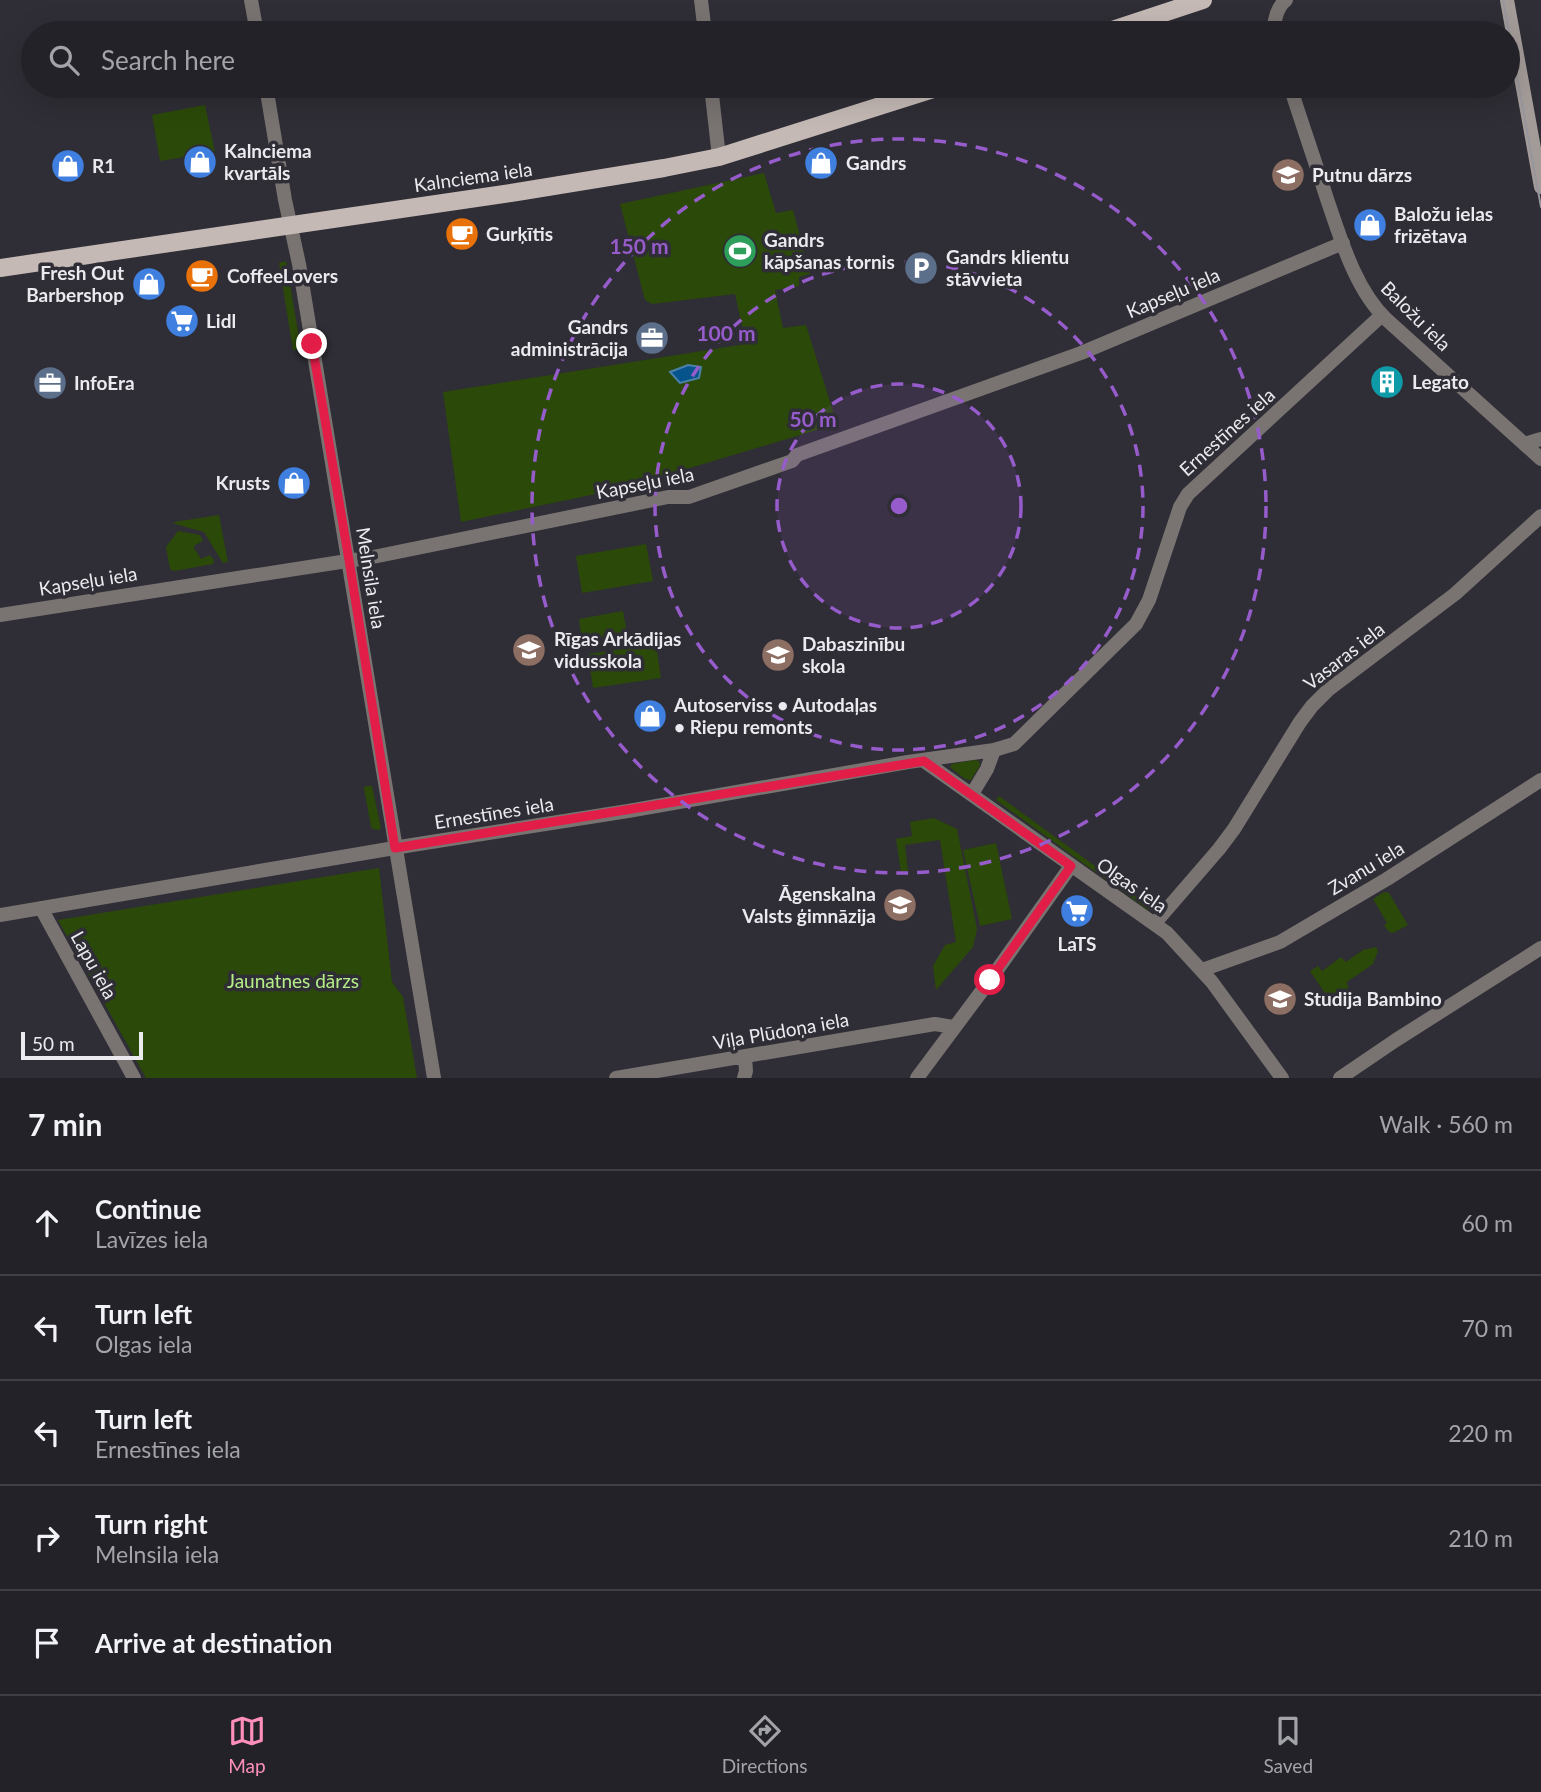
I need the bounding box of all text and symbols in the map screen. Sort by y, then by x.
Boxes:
search box [21,21,1520,98]
icon: search [45,41,83,79]
text: Search here [101,44,235,76]
place label: Kalnciema kvartāls [224,139,312,184]
shop icon: Kalnciema kvartāls [181,143,219,181]
shop icon: Gandrs [802,144,840,182]
shop icon: R1 [49,147,87,185]
place label: Gandrs [846,151,906,174]
place label: R1 [92,154,115,177]
school or university icon: Putnu dārzs [1269,156,1307,194]
street label: Kalnciema iela [412,157,534,196]
place label: Putnu dārzs [1312,163,1412,186]
place label: Baložu ielas frizētava [1394,202,1493,247]
shop icon: Baložu ielas frizētava [1351,206,1389,244]
cafe icon: Gurķītis [443,215,481,253]
place label: Gurķītis [486,222,553,245]
place label: Gandrs kāpšanas tornis [764,228,895,273]
sports icon: Gandrs kāpšanas tornis [721,232,759,270]
text: 150 m [609,233,669,258]
place label: Gandrs klientu stāvvieta [946,245,1069,290]
parking icon: Gandrs klientu stāvvieta [902,249,940,287]
cafe icon: CoffeeLovers [183,257,221,295]
place label: Fresh Out Barbershop [26,261,124,306]
street label: Kapseļu iela [1123,263,1223,323]
place label: CoffeeLovers [227,264,338,287]
shop icon: Fresh Out Barbershop [130,265,168,303]
street label: Baložu iela [1377,276,1456,355]
supermarket icon: Lidl [163,302,201,340]
place label: Lidl [206,309,236,332]
place label: Gandrs administrācija [511,315,628,360]
office icon: Gandrs administrācija [633,319,671,357]
text: 100 m [696,320,756,345]
route end [296,328,327,359]
building icon: Legato [1368,363,1406,401]
office icon: InfoEra [31,364,69,402]
place label: Legato [1412,370,1469,393]
place label: InfoEra [74,371,135,394]
street label: Ernestīnes iela [1174,383,1279,480]
text: 50 m [789,406,837,431]
street label: Kapseļu iela [594,462,696,503]
shop icon: Krusts [275,464,313,502]
place label: Krusts [215,471,270,494]
centre of rings [887,494,911,518]
street label: Melnsila iela [352,525,391,630]
street label: Kapseļu iela [37,561,139,600]
street label: Vasaras iela [1299,617,1389,694]
place label: Rīgas Arkādijas vidusskola [554,627,681,672]
school or university icon: Rīgas Arkādijas vidusskola [510,631,548,669]
place label: Dabaszinību skola [802,632,905,677]
school or university icon: Dabaszinību skola [759,636,797,674]
place label: Autoserviss • Autodaļas • Riepu remonts [673,693,877,738]
shop icon: Autoserviss • Autodaļas • Riepu remonts [631,697,669,735]
street label: Ernestīnes iela [433,792,555,833]
street label: Zvanu iela [1324,836,1408,899]
street label: Olgas iela [1093,852,1172,917]
place label: Āgenskalna Valsts ģimnāzija [741,882,876,927]
school or university icon: Āgenskalna Valsts ģimnāzija [881,886,919,924]
supermarket icon: LaTS [1058,892,1096,930]
street label: Lapu iela [66,927,122,1003]
place label: LaTS [1057,932,1097,955]
route start [974,964,1005,995]
park label: Jaunatnes dārzs [227,969,359,992]
school or university icon: Studija Bambino [1261,980,1299,1018]
place label: Studija Bambino [1304,987,1442,1010]
street label: Viļa Plūdoņa iela [711,1007,851,1054]
scale bar [21,1029,144,1061]
text: 50 m [32,1032,75,1055]
text: 7 min [28,1106,102,1142]
text: Walk · 560 m [1379,1110,1513,1138]
text: Continue [95,1193,201,1225]
icon: ahead [28,1204,66,1242]
text: 60 m [1462,1209,1513,1237]
text: Lavīzes iela [95,1225,208,1253]
text: Turn left [95,1298,192,1330]
icon: left [28,1309,66,1347]
text: 70 m [1462,1314,1513,1342]
text: Olgas iela [95,1330,192,1358]
text: Turn left [95,1403,192,1435]
icon: left [28,1414,66,1452]
text: 220 m [1448,1419,1513,1447]
text: Ernestīnes iela [95,1435,241,1463]
text: Turn right [95,1508,208,1540]
icon: right [28,1519,66,1557]
text: 210 m [1448,1524,1513,1552]
text: Melnsila iela [95,1540,219,1568]
icon: arrive [28,1624,66,1662]
text: Arrive at destination [95,1627,332,1659]
tab: Map [228,1712,266,1777]
tab: Directions [722,1712,808,1777]
tab: Saved [1263,1712,1313,1777]

